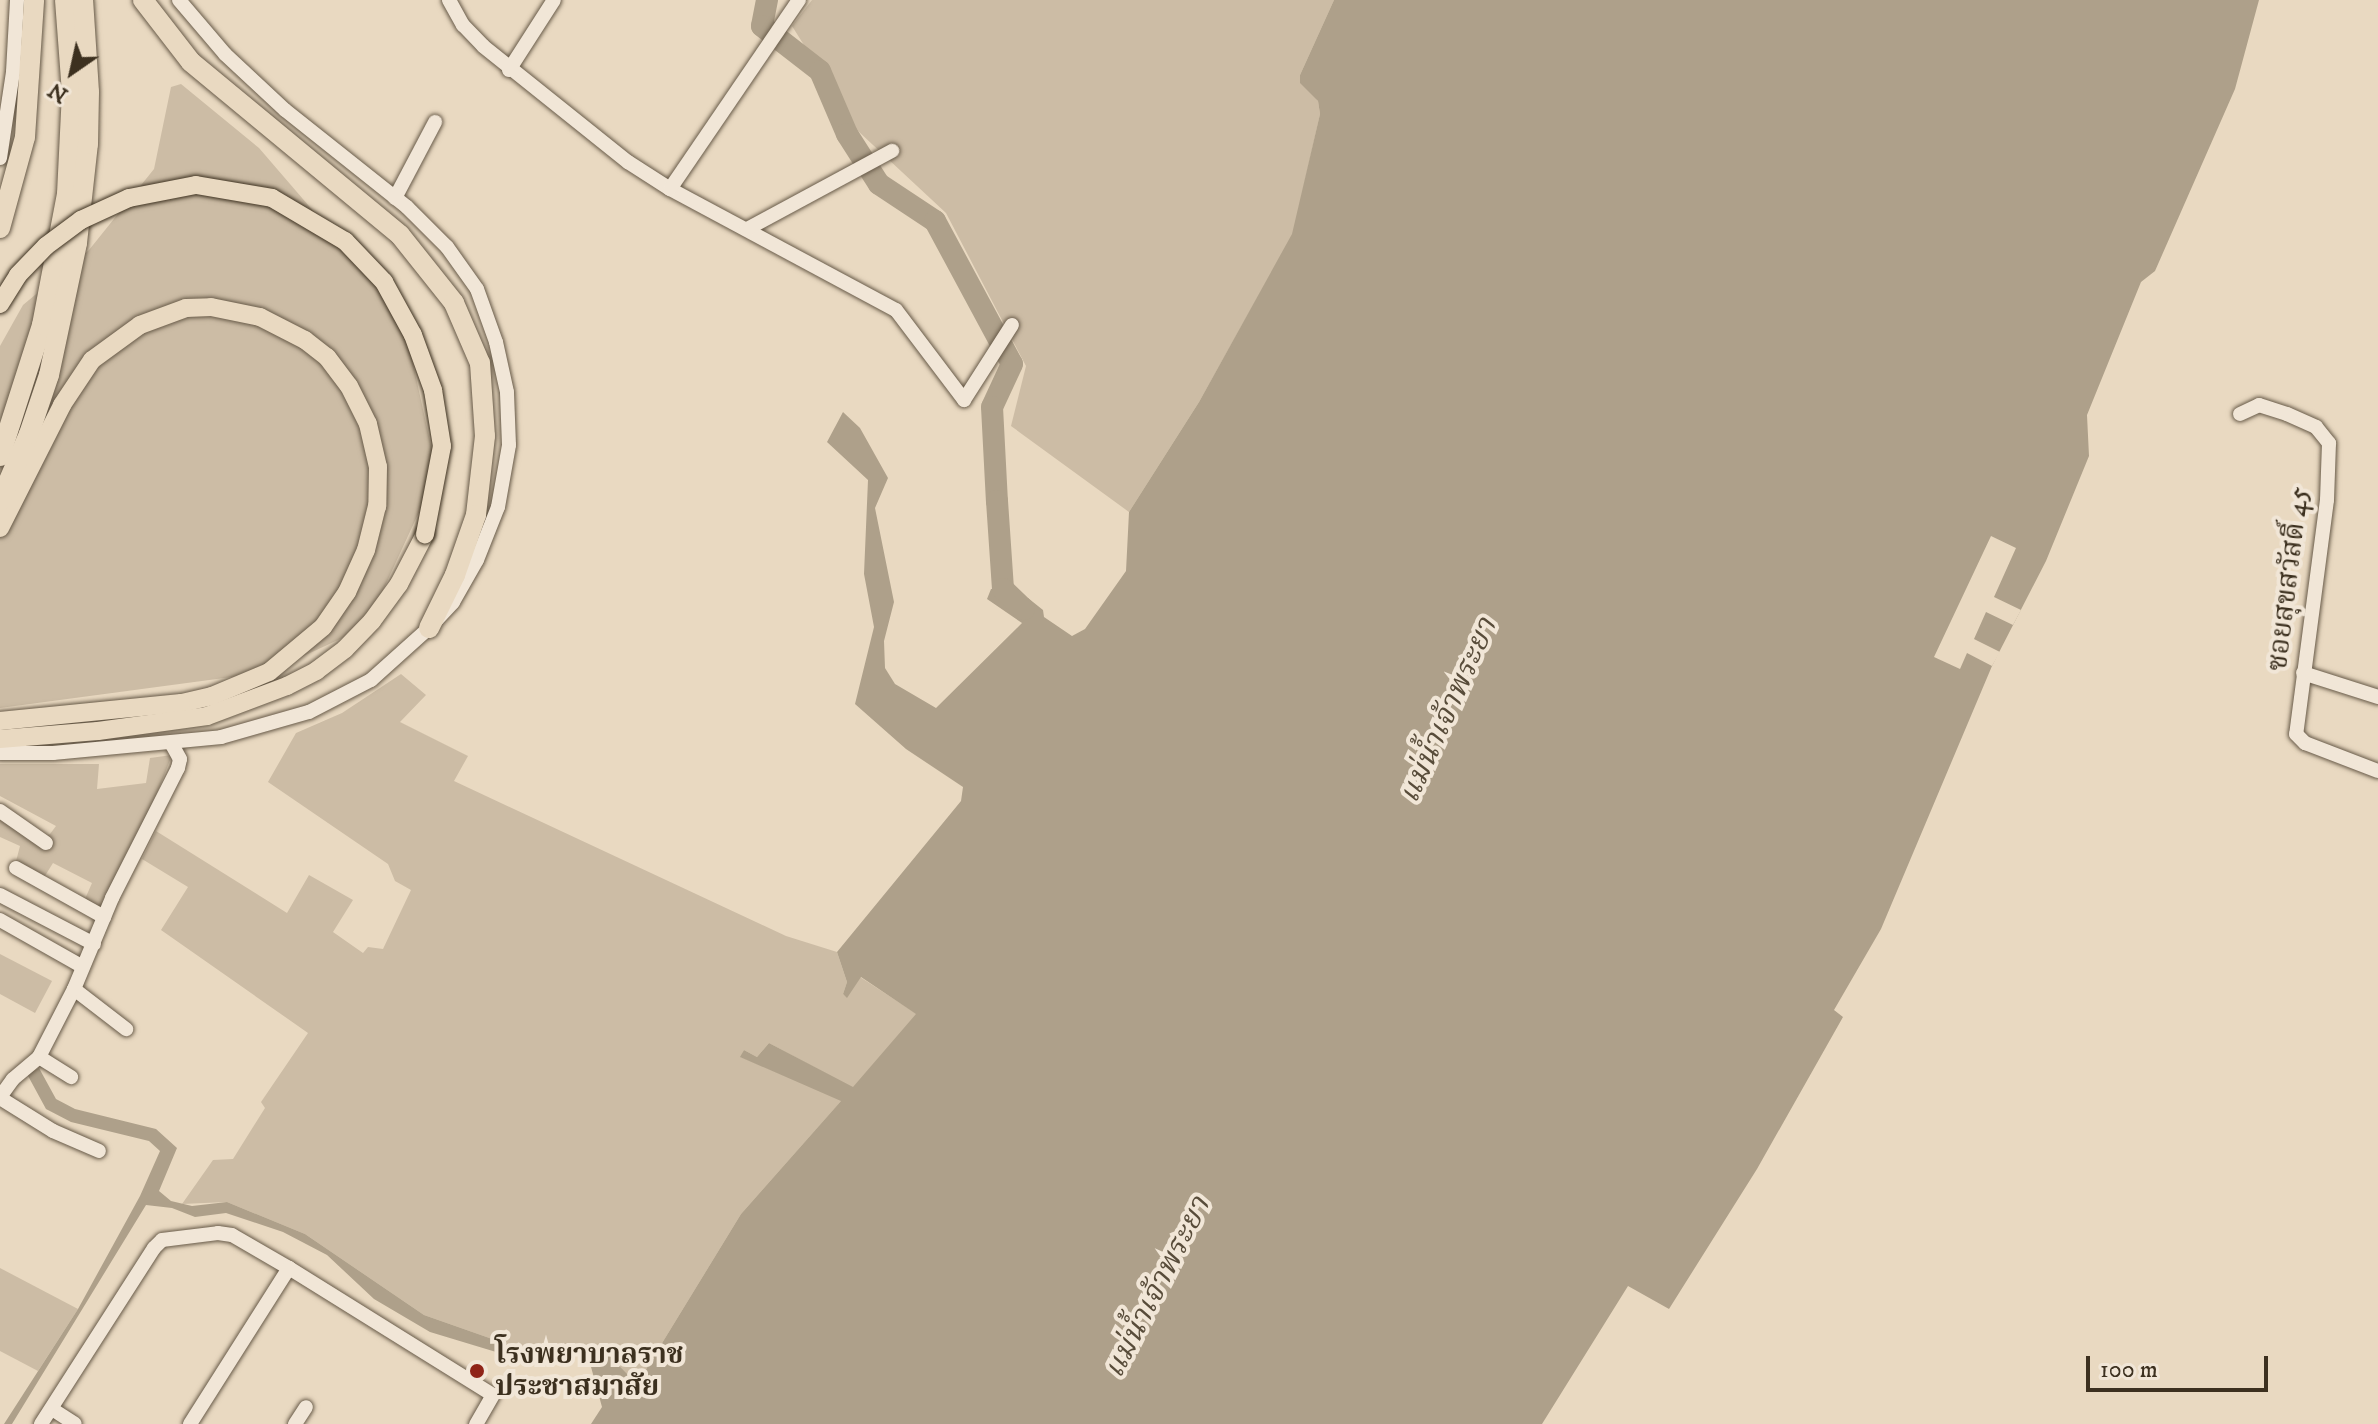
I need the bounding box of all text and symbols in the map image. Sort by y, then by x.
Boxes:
north arrow [32,32,112,112]
text: N [43,76,73,109]
street label: ซอยสุขสวัสดิ์ 45 [2261,485,2317,673]
water label: แม่น้ำเจ้าพระยา [1392,613,1506,809]
water label: แม่น้ำเจ้าพระยา [1097,1191,1219,1385]
place label: โรงพยาบาลราช ประชาสมาสัย [495,1338,684,1404]
scale bar [2090,1340,2272,1390]
text: 100 m [2100,1355,2158,1385]
marker: โรงพยาบาลราช ประชาสมาสัย [466,1360,488,1382]

